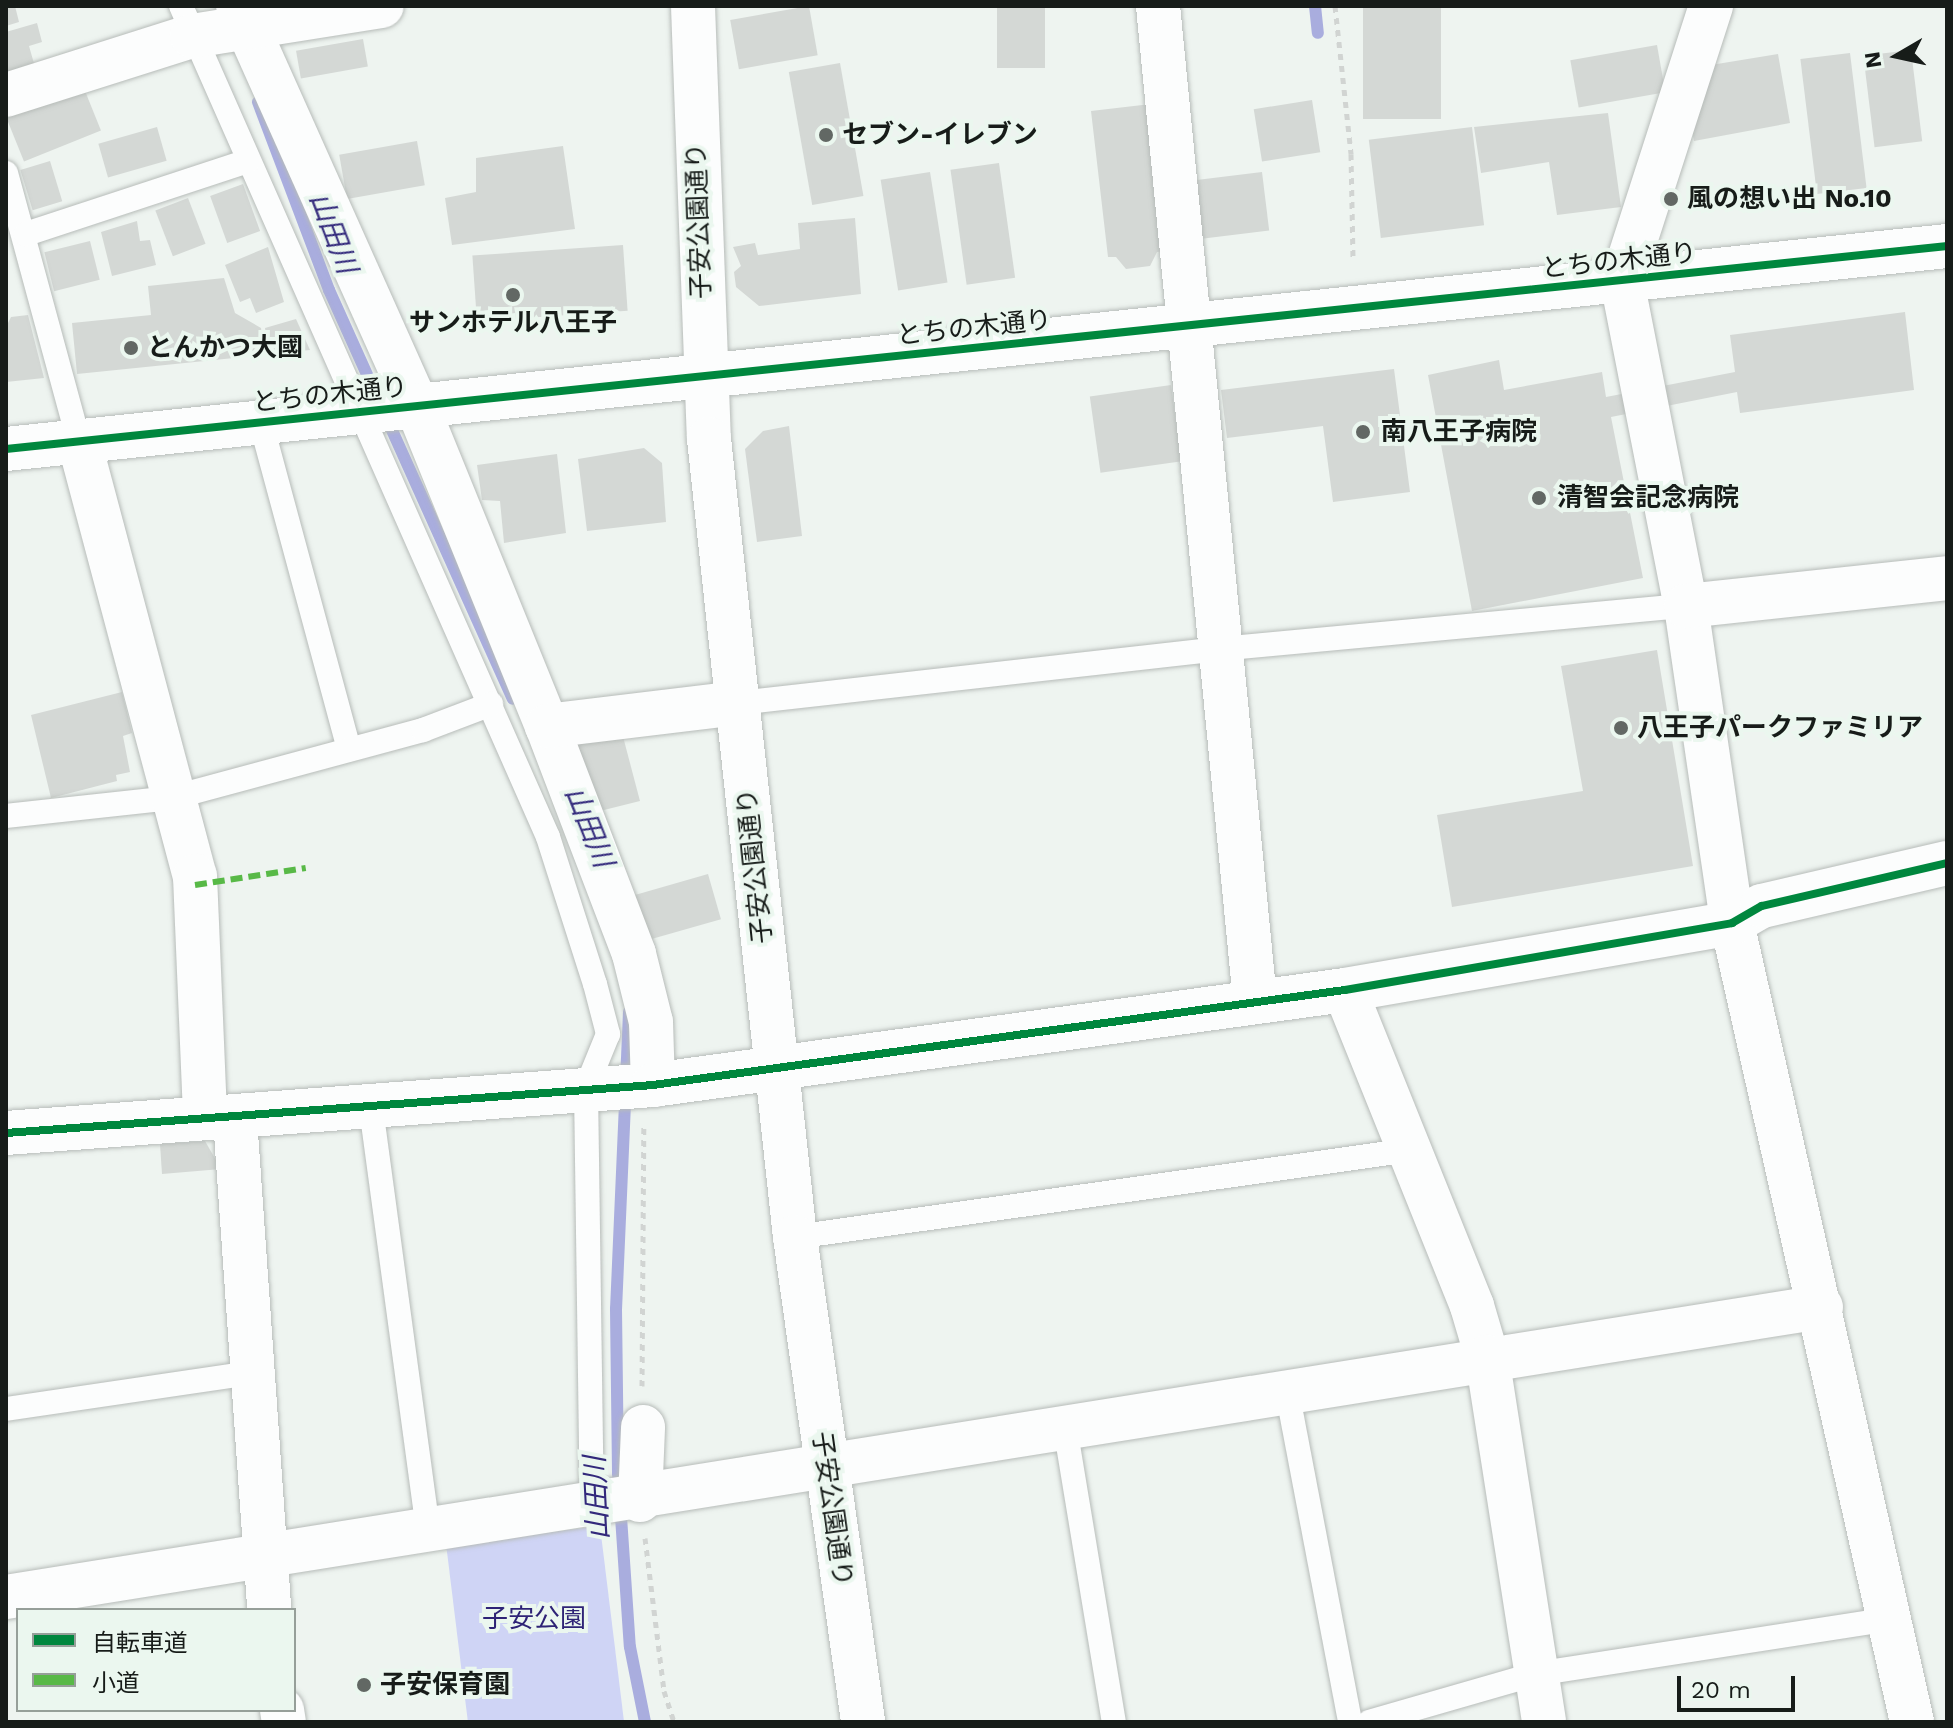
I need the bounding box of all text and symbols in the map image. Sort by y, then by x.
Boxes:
north arrow [1857,16,1937,96]
text: N [1859,50,1886,70]
place label: セブン-イレブン [842,119,1038,151]
marker: セブン-イレブン [817,126,835,144]
street label: 子安公園通り [681,143,717,299]
place label: 風の想い出 No.10 [1687,183,1892,215]
water label: 山田川 [302,188,364,278]
marker: 風の想い出 No.10 [1662,190,1680,208]
street label: とちの木通り [1540,237,1698,285]
marker: サンホテル八王子 [504,286,522,304]
street label: とちの木通り [895,304,1053,352]
place label: サンホテル八王子 [409,307,617,339]
place label: とんかつ大國 [147,332,303,364]
marker: とんかつ大國 [122,339,140,357]
street label: とちの木通り [251,371,409,419]
place label: 南八王子病院 [1381,416,1537,448]
marker: 南八王子病院 [1352,421,1374,443]
place label: 清智会記念病院 [1557,482,1739,514]
marker: 清智会記念病院 [1528,487,1550,509]
place label: 八王子パークファミリア [1637,712,1923,744]
marker: 八王子パークファミリア [1612,719,1630,737]
water label: 山田川 [558,782,620,872]
street label: 子安公園通り [731,787,779,945]
street label: 子安公園通り [806,1430,858,1588]
water label: 山田川 [578,1455,616,1541]
park label: 子安公園 [482,1603,586,1635]
legend [16,1608,296,1712]
text: 自転車道 [92,1629,188,1657]
scale bar [1681,1660,1799,1710]
text: 小道 [92,1669,140,1697]
place label: 子安保育園 [380,1669,510,1701]
marker: 子安保育園 [355,1676,373,1694]
text: 20 m [1691,1676,1751,1704]

